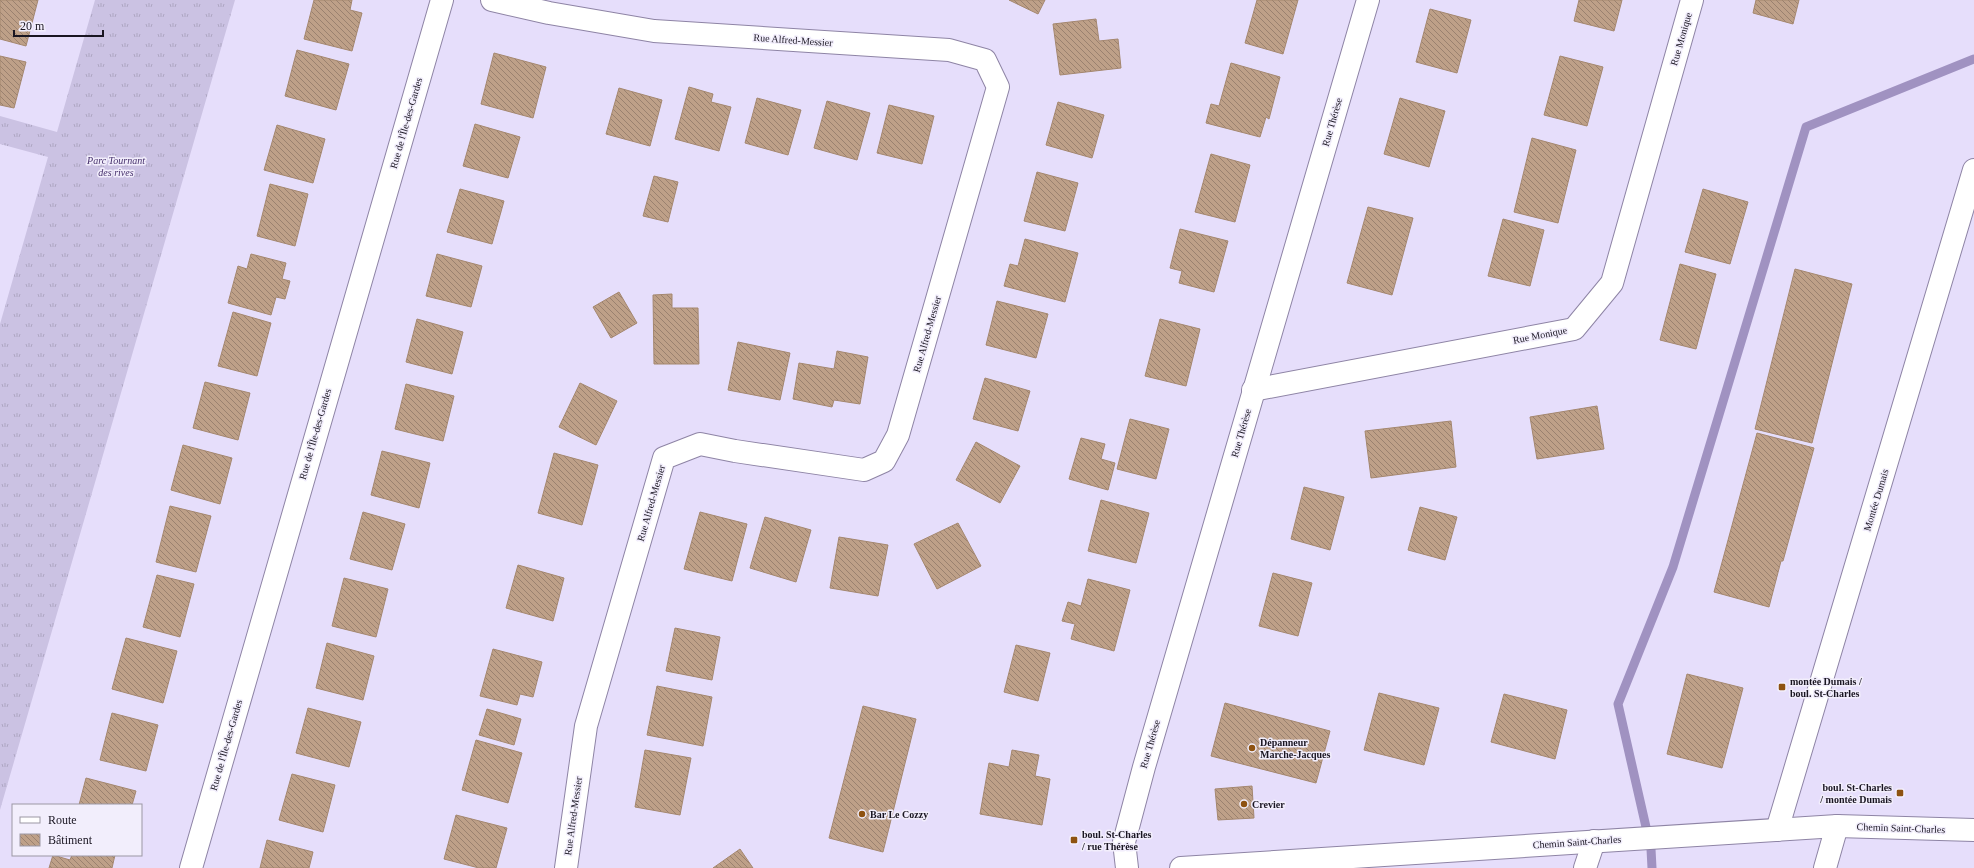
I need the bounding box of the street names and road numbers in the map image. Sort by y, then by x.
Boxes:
street label: Rue Monique [1668,11,1694,67]
street label: Rue Alfred-Messier [753,32,834,48]
street label: Rue de l'Île-des-Gardes [388,76,424,170]
street label: Rue Thérèse [1320,96,1344,148]
street label: Rue Alfred-Messier [911,294,943,374]
street label: Rue Monique [1512,324,1568,346]
street label: Rue de l'Île-des-Gardes [297,387,333,481]
street label: Rue Thérèse [1229,407,1253,459]
street label: Rue Alfred-Messier [635,463,667,543]
street label: Montée Dumais [1861,468,1891,532]
street label: Rue de l'Île-des-Gardes [208,698,244,792]
street label: Rue Thérèse [1138,718,1162,770]
street label: Rue Alfred-Messier [562,775,584,856]
street label: Chemin Saint-Charles [1857,821,1946,835]
street label: Chemin Saint-Charles [1532,833,1622,851]

